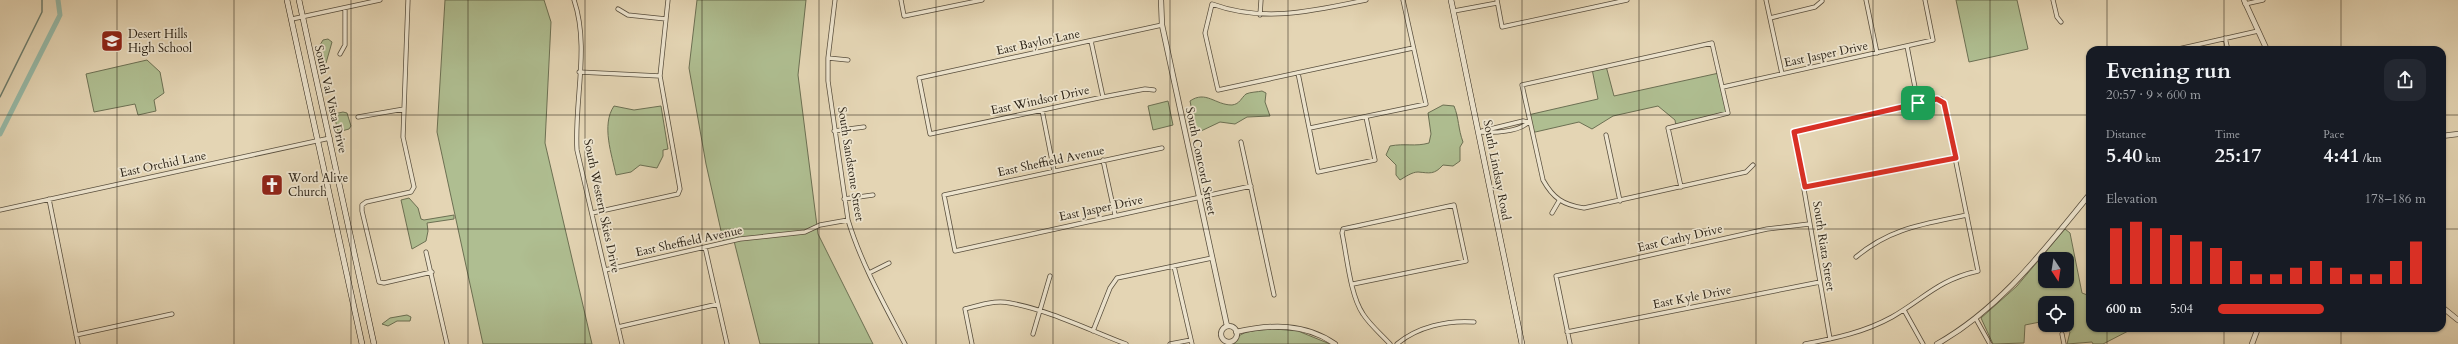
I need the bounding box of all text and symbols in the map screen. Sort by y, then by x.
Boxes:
street label: East Baylor Lane [995,25,1081,59]
place label: Desert Hills High School [128,26,192,56]
school or university icon: Desert Hills High School [99,28,125,54]
street label: East Jasper Drive [1783,37,1869,71]
street label: South Val Vista Drive [311,43,351,155]
text: Evening run [2106,56,2231,86]
button: share [2384,59,2426,101]
street label: East Windsor Drive [989,82,1091,118]
pin [1901,86,1935,120]
text: 20:57 · 9 × 600 m [2106,86,2201,104]
icon: arrive [1907,92,1929,114]
street label: South Sandstone Street [834,106,868,223]
street label: South Concord Street [1182,106,1220,217]
street label: South Lindsay Road [1479,119,1515,222]
text: Distance [2106,127,2146,142]
text: Time [2215,127,2240,142]
text: Pace [2323,127,2345,142]
street label: South Western Skies Drive [580,138,624,274]
street label: East Sheffield Avenue [996,142,1106,180]
text: 5.40 [2106,142,2143,169]
text: 25:17 [2215,142,2261,169]
text: 4:41 [2323,142,2360,169]
street label: East Orchid Lane [118,147,208,181]
text: km [2143,151,2161,166]
text: /km [2360,151,2382,166]
place label: Word Alive Church [287,170,348,200]
church icon: Word Alive Church [259,172,285,198]
text: Elevation [2106,190,2158,208]
text: 178–186 m [2364,190,2426,208]
street label: East Jasper Drive [1058,191,1144,225]
street label: South Riata Street [1809,200,1839,292]
street label: East Cathy Drive [1636,220,1724,256]
street label: East Sheffield Avenue [634,222,744,260]
north arrow [2038,252,2074,288]
map controls [2038,252,2074,332]
street label: East Kyle Drive [1651,282,1733,312]
button: locate [2038,296,2074,332]
text: 600 m [2106,300,2141,318]
text: 5:04 [2170,300,2193,318]

